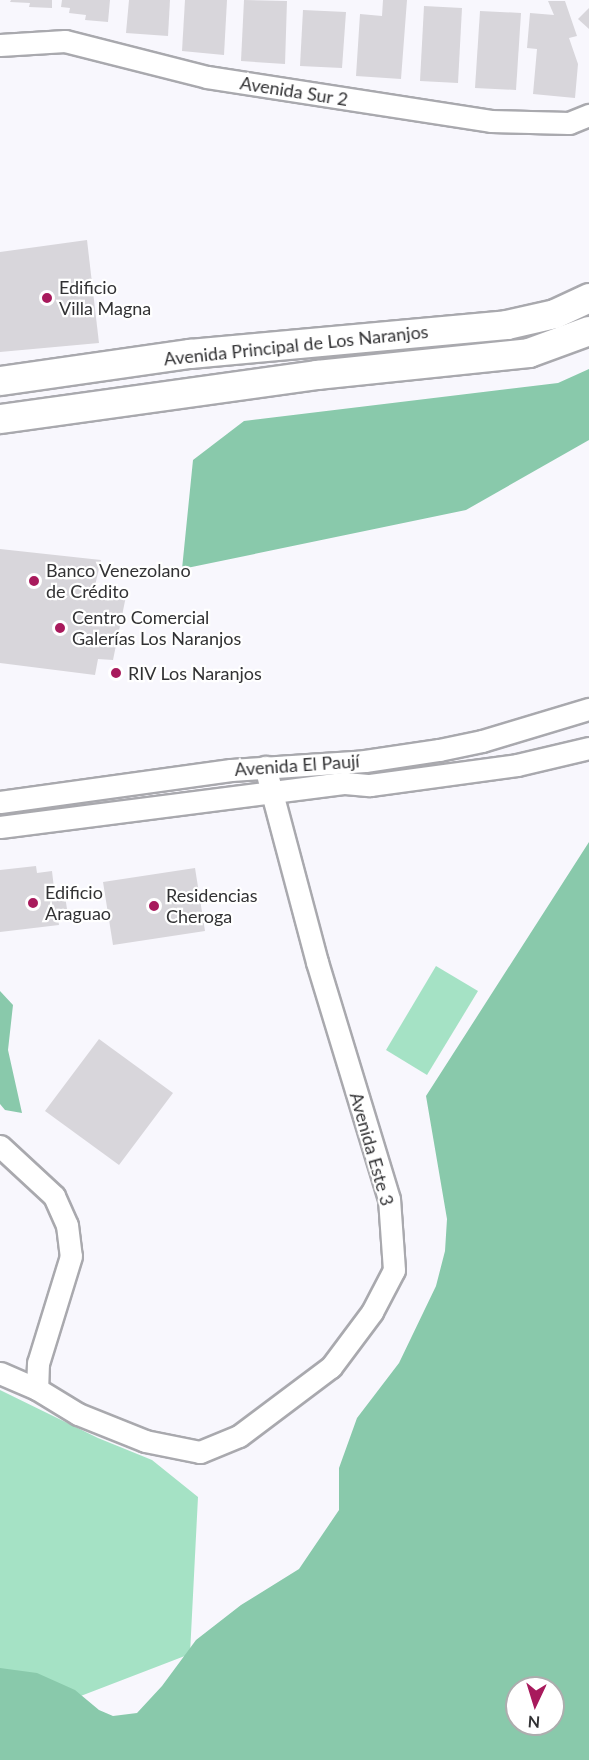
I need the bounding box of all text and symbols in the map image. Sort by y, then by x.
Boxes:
street label: Avenida Sur 2 [238,72,350,110]
place label: Edificio Villa Magna [59,277,151,320]
marker: Edificio Villa Magna [40,291,54,305]
street label: Avenida Principal de Los Naranjos [163,320,429,370]
place label: Banco Venezolano de Crédito [46,560,191,602]
marker: Banco Venezolano de Crédito [27,574,41,588]
place label: Centro Comercial Galerías Los Naranjos [72,607,241,650]
marker: Centro Comercial Galerías Los Naranjos [53,621,67,635]
place label: RIV Los Naranjos [128,662,262,684]
marker: RIV Los Naranjos [109,666,123,680]
street label: Avenida El Paují [234,750,360,780]
place label: Edificio Araguao [45,882,111,924]
place label: Residencias Cheroga [166,885,258,928]
marker: Edificio Araguao [26,896,40,910]
marker: Residencias Cheroga [147,899,161,913]
street label: Avenida Este 3 [345,1090,399,1208]
north arrow [505,1676,565,1736]
text: N [527,1713,541,1732]

